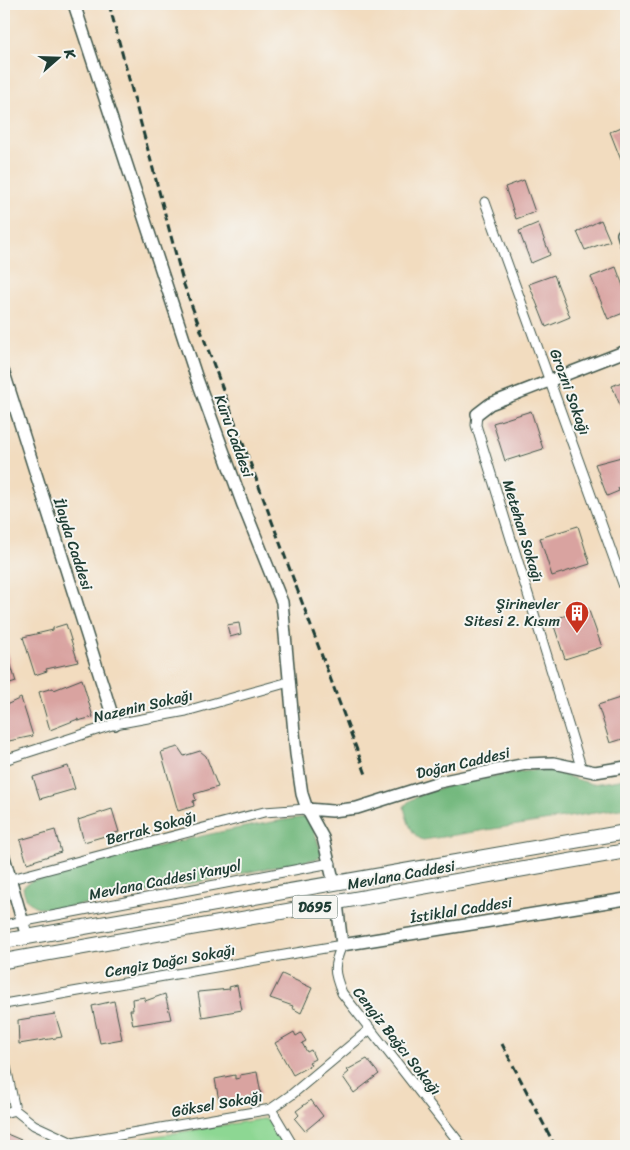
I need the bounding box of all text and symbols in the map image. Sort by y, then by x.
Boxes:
north arrow [32,32,82,82]
text: K [56,45,83,63]
street label: Grozni Sokağı [542,345,598,439]
street label: Kuru Caddesi [207,391,261,482]
street label: Metehan Sokağı [495,477,551,585]
street label: İlayda Caddesi [46,494,100,594]
place label: Şirinevler Sitesi 2. Kısım [464,591,561,634]
building icon: Şirinevler Sitesi 2. Kısım [564,600,590,634]
street label: Nazenin Sokağı [91,682,195,730]
street label: Doğan Caddesi [414,739,513,786]
street label: Berrak Sokağı [103,803,199,853]
street label: Mevlana Caddesi Yanyol [86,852,244,908]
street label: Mevlana Caddesi [345,853,458,897]
street label: İstiklal Caddesi [407,889,515,931]
road number: D695 [292,896,338,919]
street label: Cengiz Dağcı Sokağı [103,937,237,985]
street label: Cengiz Bağcı Sokağı [346,981,448,1101]
street label: Göksel Sokağı [169,1083,265,1125]

